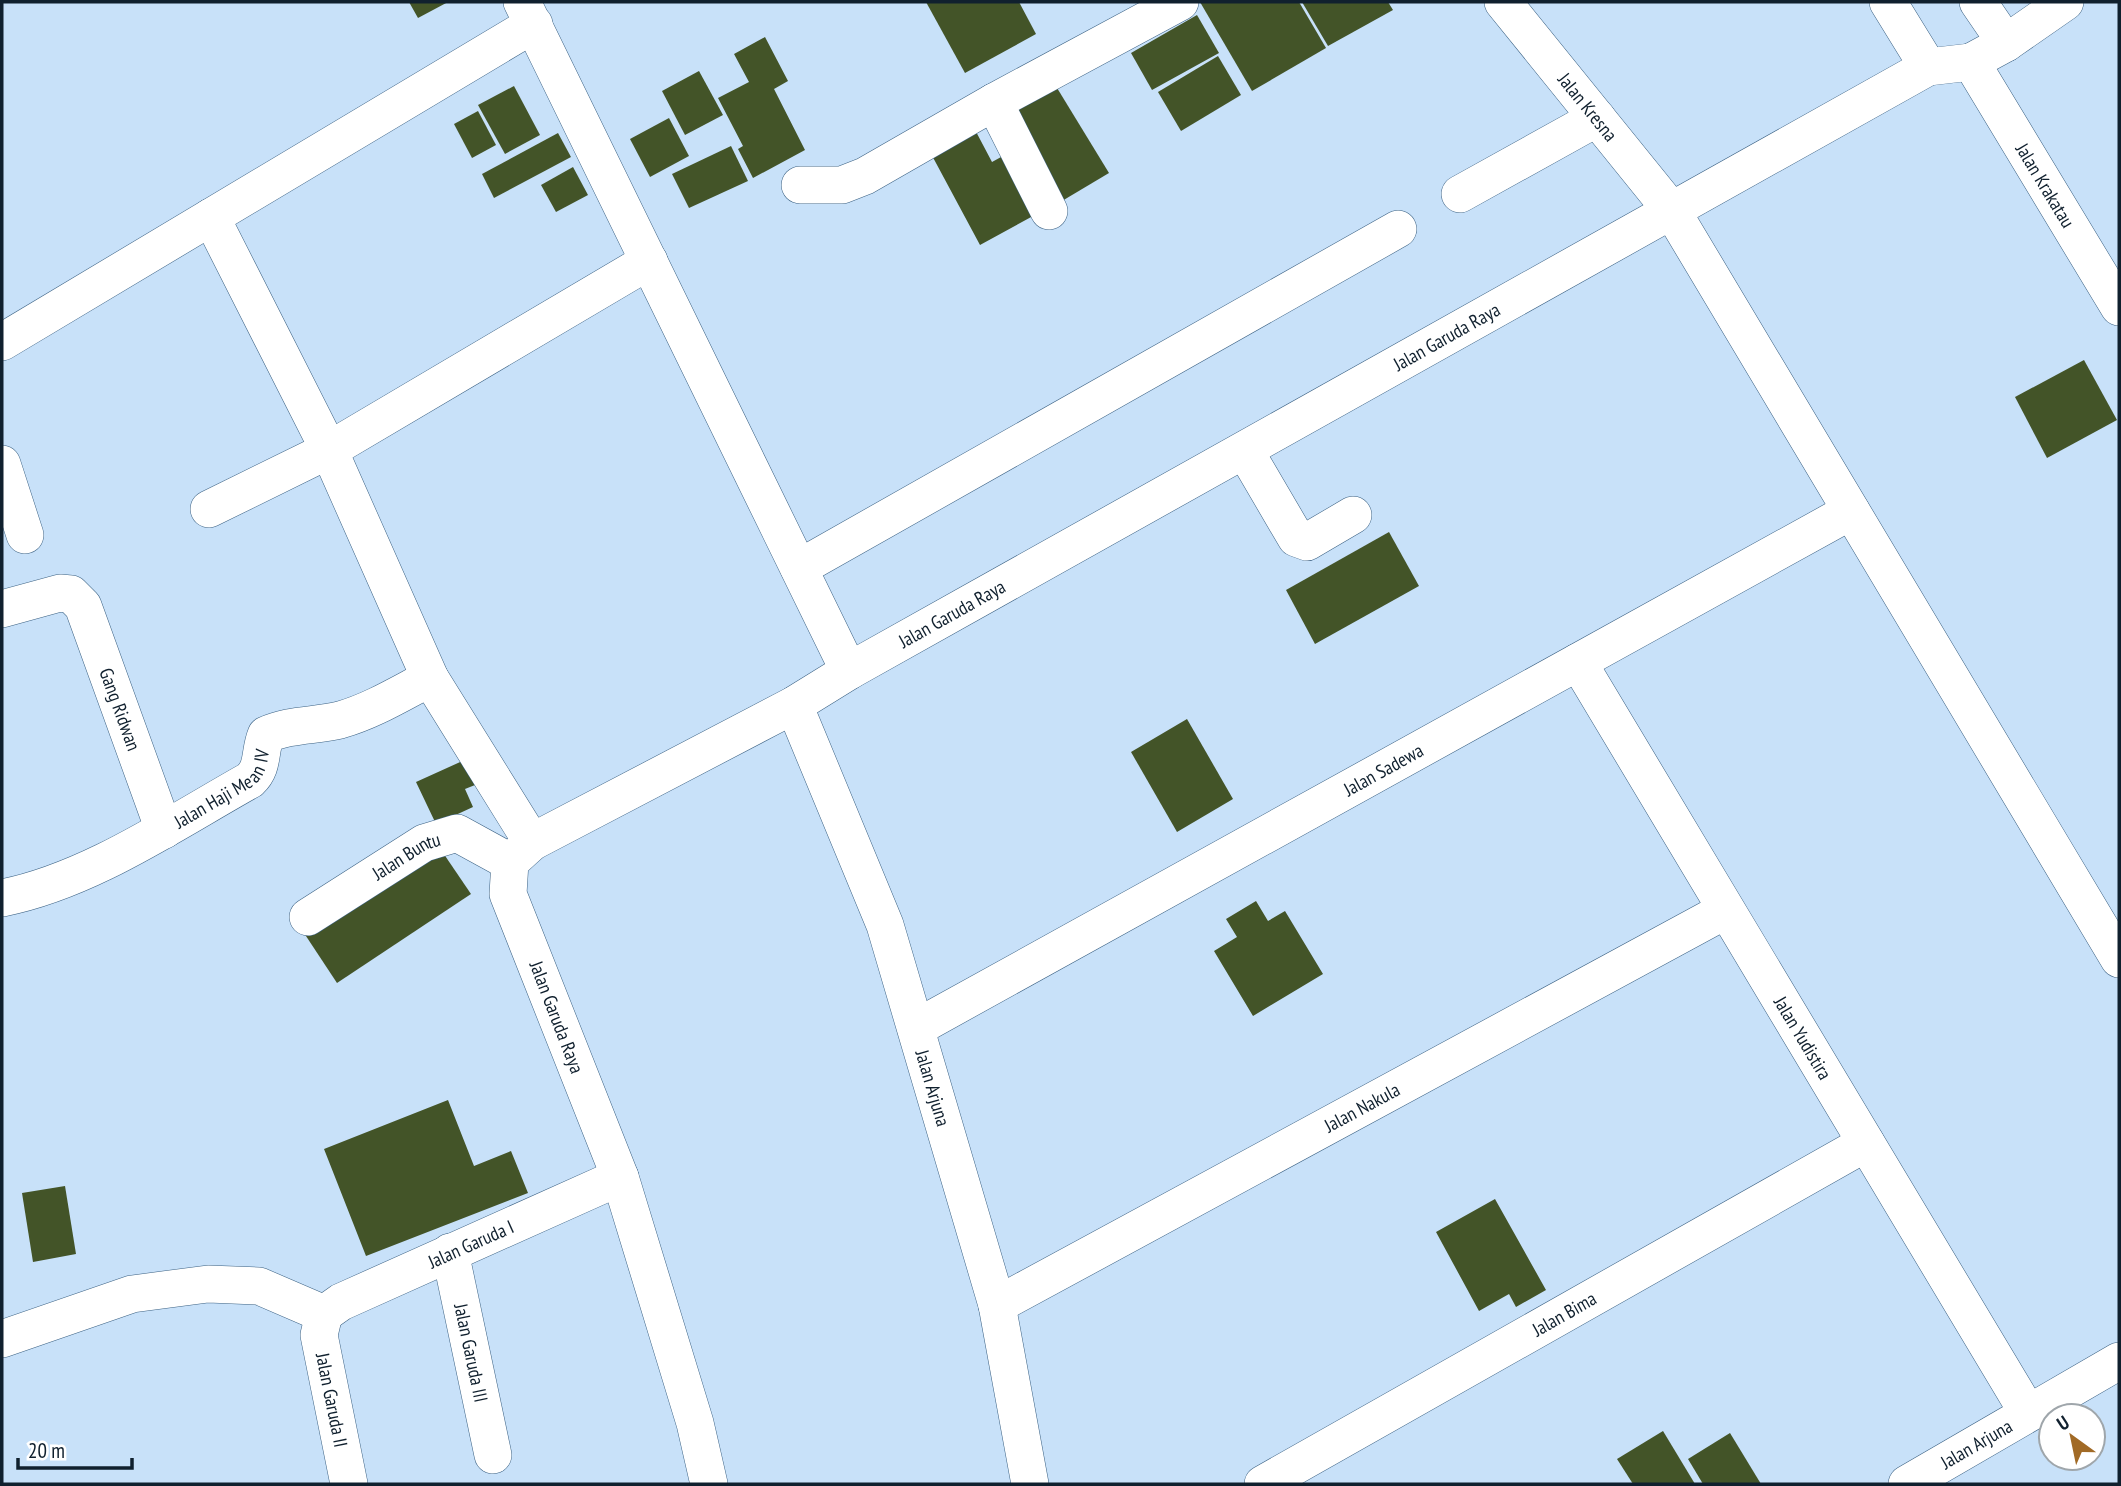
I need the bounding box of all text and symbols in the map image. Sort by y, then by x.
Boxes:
street label: Jalan Kresna [1552,67,1623,146]
street label: Jalan Krakatau [2010,138,2080,232]
street label: Jalan Garuda Raya [1388,297,1504,376]
street label: Jalan Garuda Raya [893,574,1009,653]
street label: Gang Ridwan [94,665,146,754]
street label: Jalan Sadewa [1339,738,1427,802]
street label: Jalan Haji Mean IV [169,747,274,834]
street label: Jalan Buntu [367,827,443,886]
street label: Jalan Garuda Raya [524,957,589,1077]
street label: Jalan Yudistira [1768,991,1837,1084]
street label: Jalan Arjuna [910,1046,956,1129]
street label: Jalan Nakula [1319,1077,1404,1138]
street label: Jalan Garuda I [423,1214,517,1274]
street label: Jalan Bima [1527,1286,1600,1342]
street label: Jalan Garuda III [449,1300,493,1404]
street label: Jalan Garuda II [311,1350,353,1449]
north arrow [2037,1402,2107,1472]
text: U [2052,1410,2073,1435]
street label: Jalan Arjuna [1935,1414,2016,1474]
scale bar [18,1426,131,1470]
text: 20 m [28,1437,65,1464]

